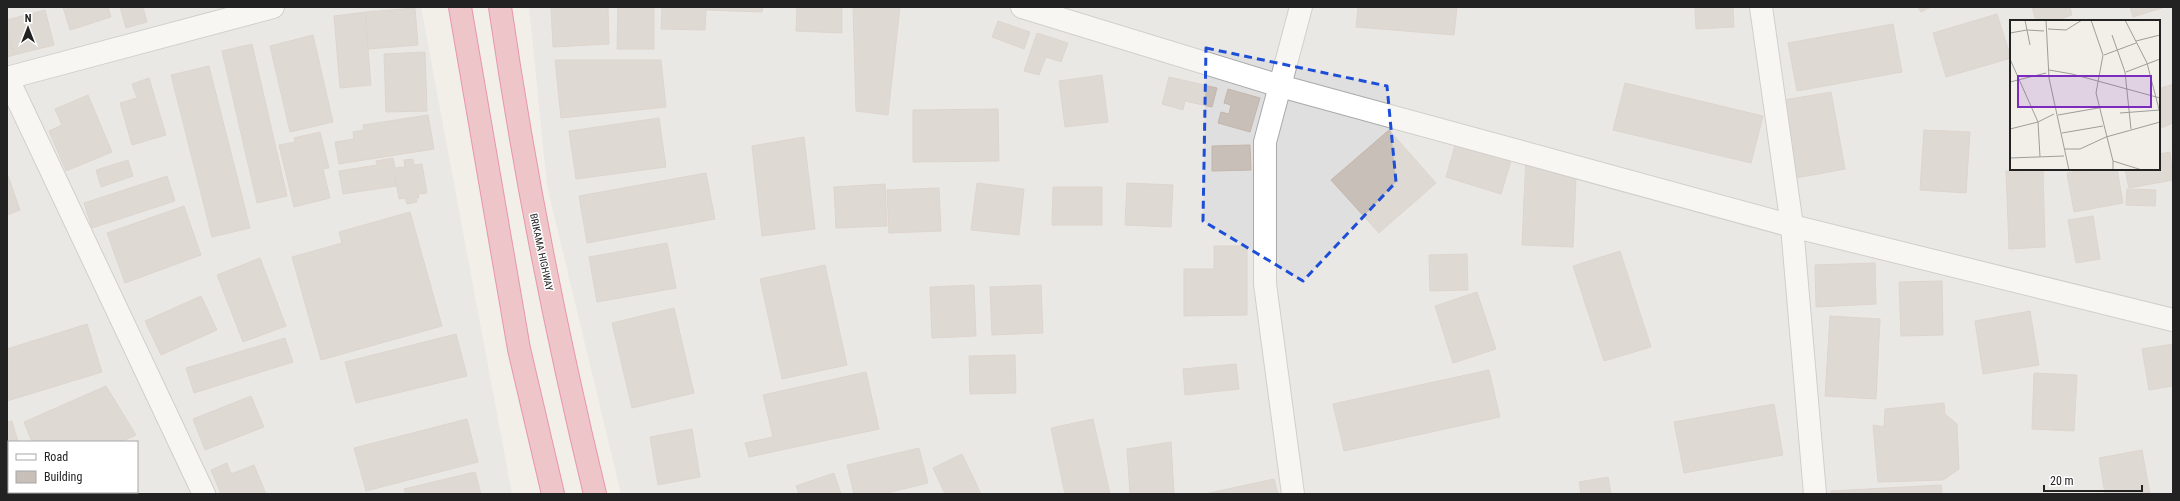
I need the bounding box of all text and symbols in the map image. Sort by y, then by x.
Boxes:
north arrow [8,8,48,48]
text: N [25,12,32,25]
inset map [2010,20,2160,170]
street label: BRIKAMA HIGHWAY [528,212,555,293]
legend [8,441,138,493]
text: Road [44,450,68,464]
scale bar [2044,467,2142,493]
text: Building [44,470,82,484]
text: 20 m [2050,474,2074,488]

